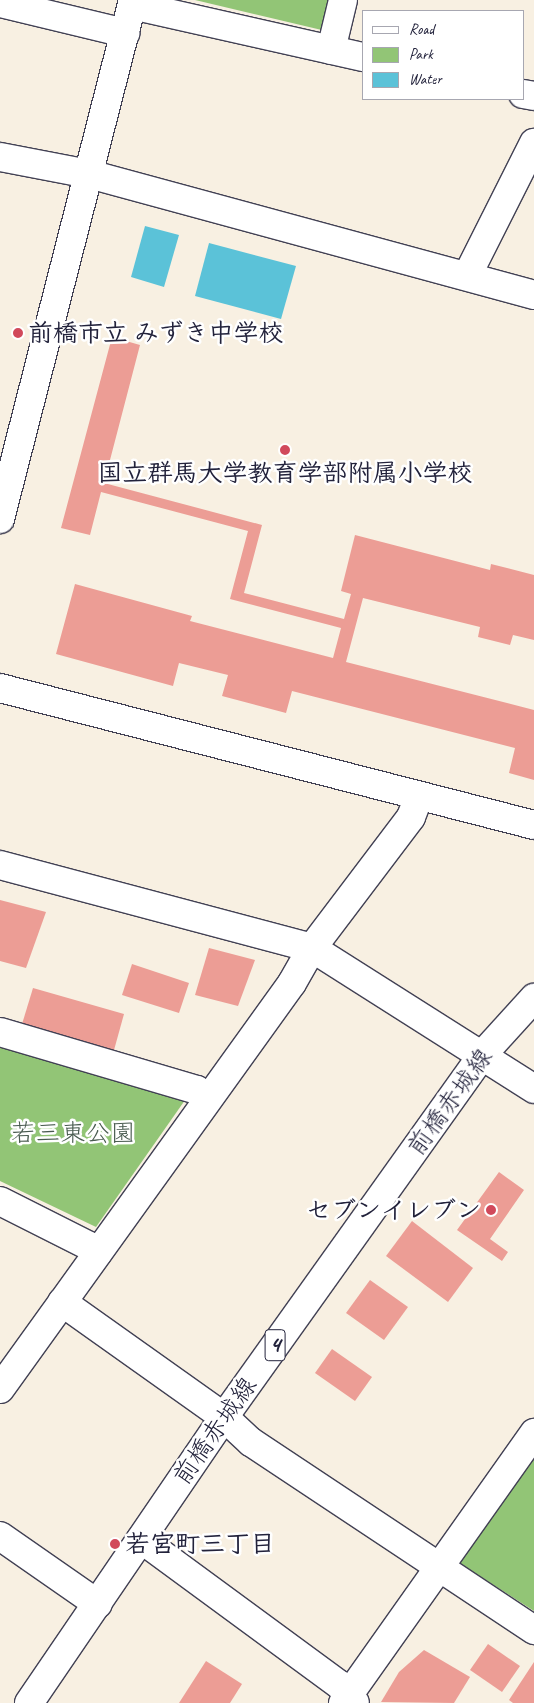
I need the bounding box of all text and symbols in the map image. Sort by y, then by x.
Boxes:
legend [362,10,524,100]
text: Road [409,20,434,39]
text: Park [409,45,433,64]
text: Water [409,70,442,89]
place label: 前橋市立 みずき中学校 [28,318,284,348]
marker: 前橋市立 みずき中学校 [12,327,24,339]
marker: 国立群馬大学教育学部附属小学校 [279,444,291,456]
place label: 国立群馬大学教育学部附属小学校 [98,458,472,488]
street label: 前橋赤城線 [401,1043,499,1161]
park label: 若三東公園 [11,1118,135,1148]
place label: セブンイレブン [306,1195,481,1225]
marker: セブンイレブン [485,1204,497,1216]
road number: 4 [264,1324,286,1366]
street label: 前橋赤城線 [167,1371,263,1491]
place label: 若宮町三丁目 [125,1529,275,1559]
marker: 若宮町三丁目 [109,1538,121,1550]

